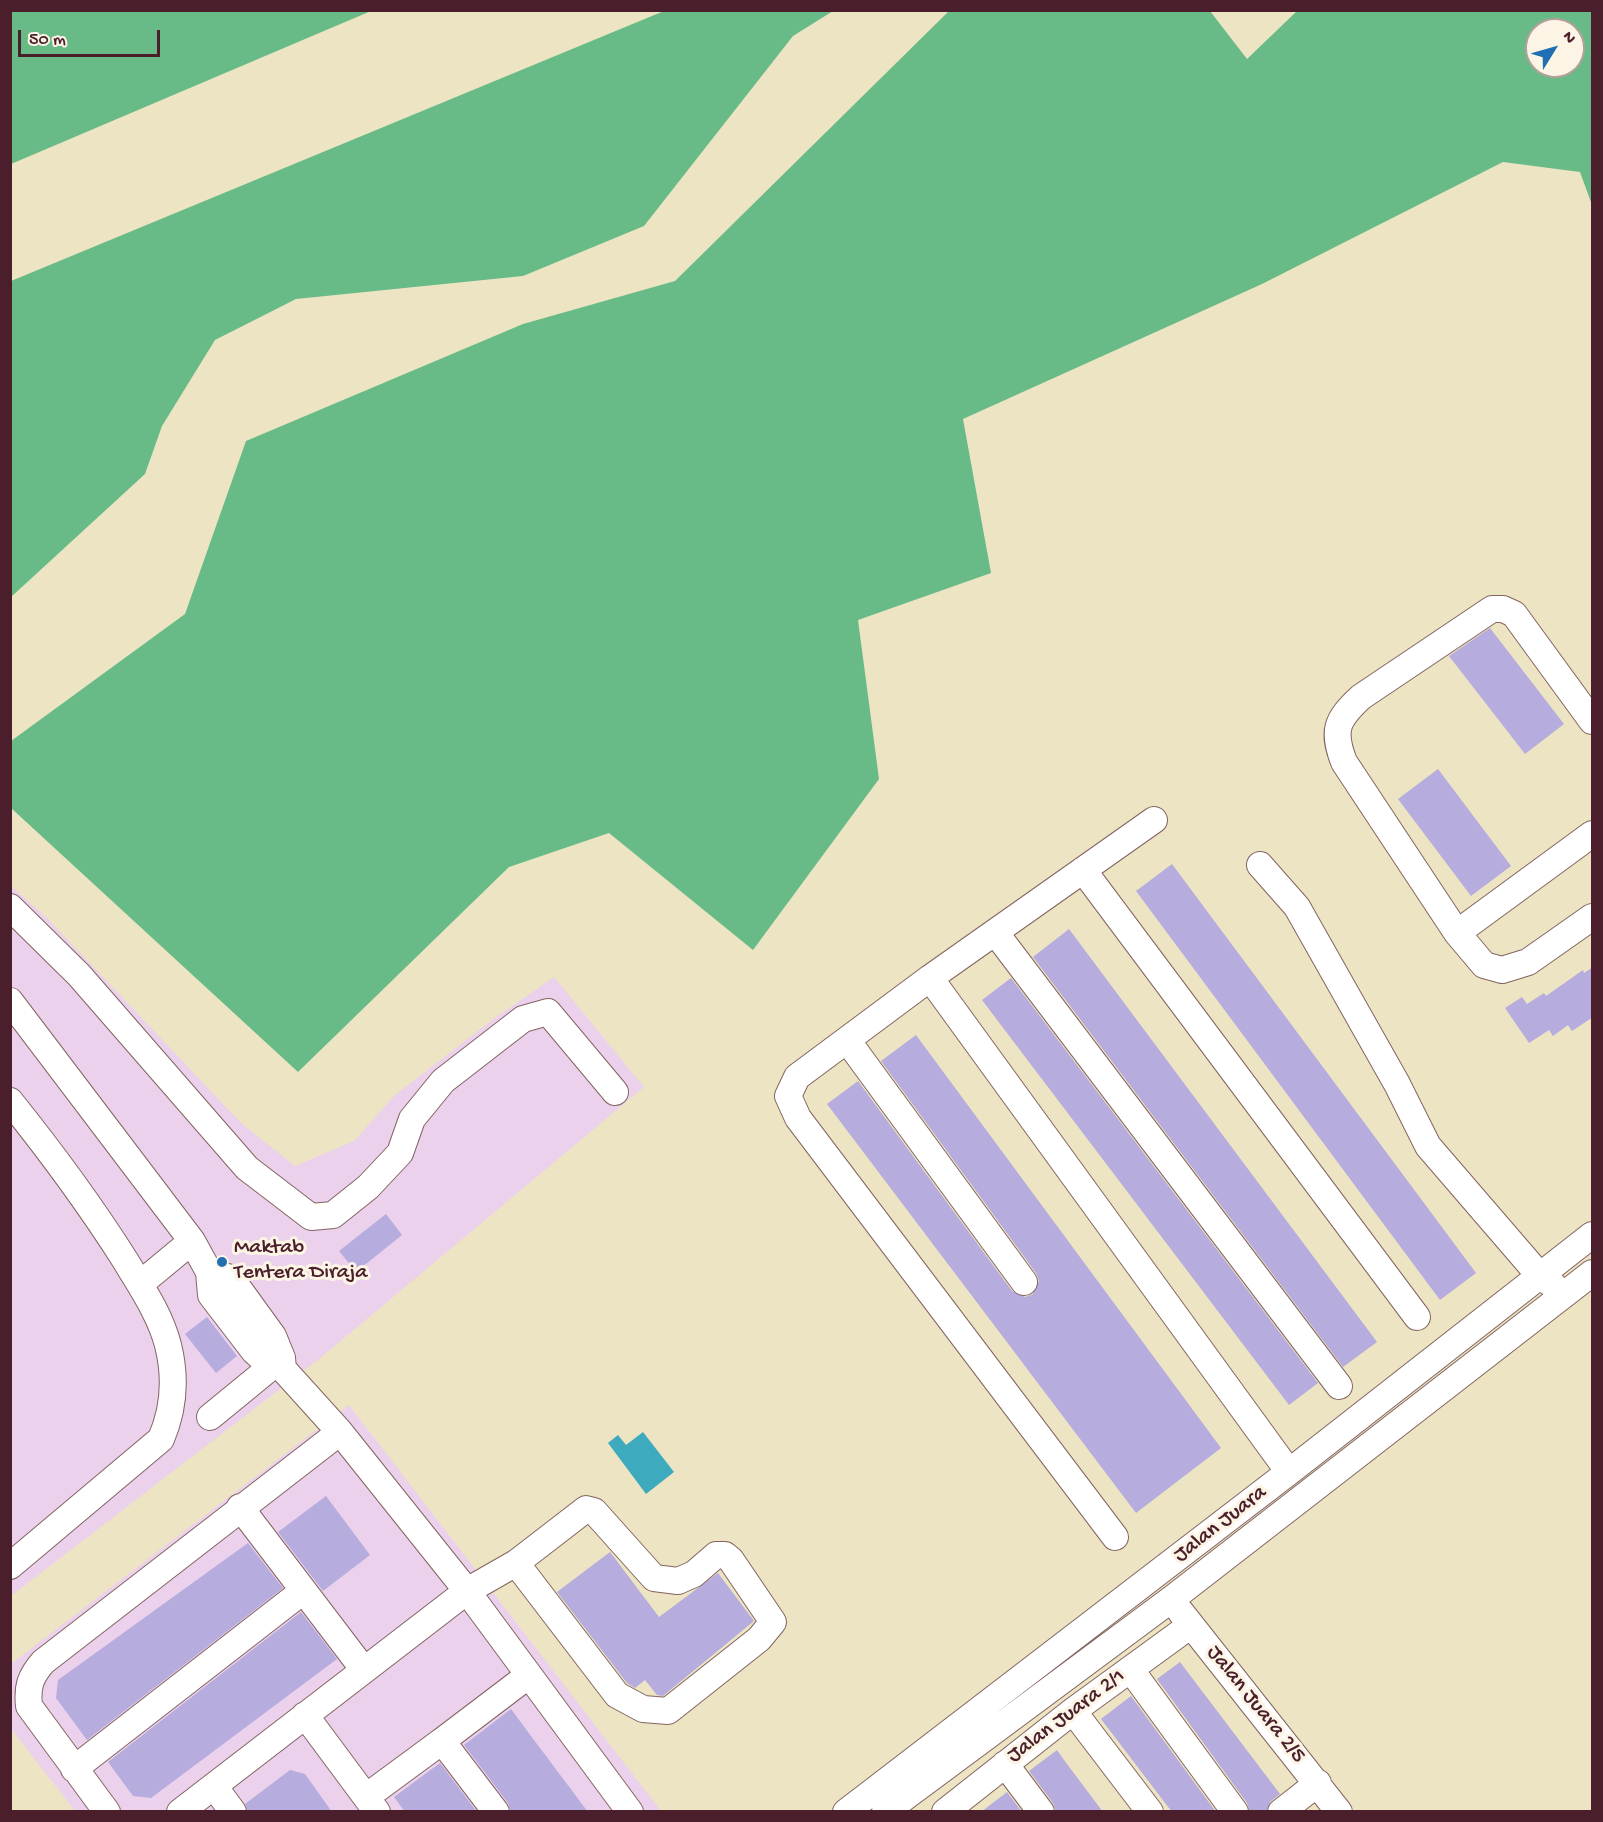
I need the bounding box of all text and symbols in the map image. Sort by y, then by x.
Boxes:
scale bar [21,18,164,56]
north arrow [1525,18,1585,78]
text: N [1557,28,1579,48]
text: 50 m [29,30,66,51]
place label: Maktab Tentera Diraja [234,1236,368,1288]
marker: Maktab Tentera Diraja [215,1255,229,1269]
street label: Jalan Juara [1169,1480,1273,1570]
street label: Jalan Juara 2/5 [1200,1641,1310,1769]
street label: Jalan Juara 2/1 [1003,1664,1131,1770]

